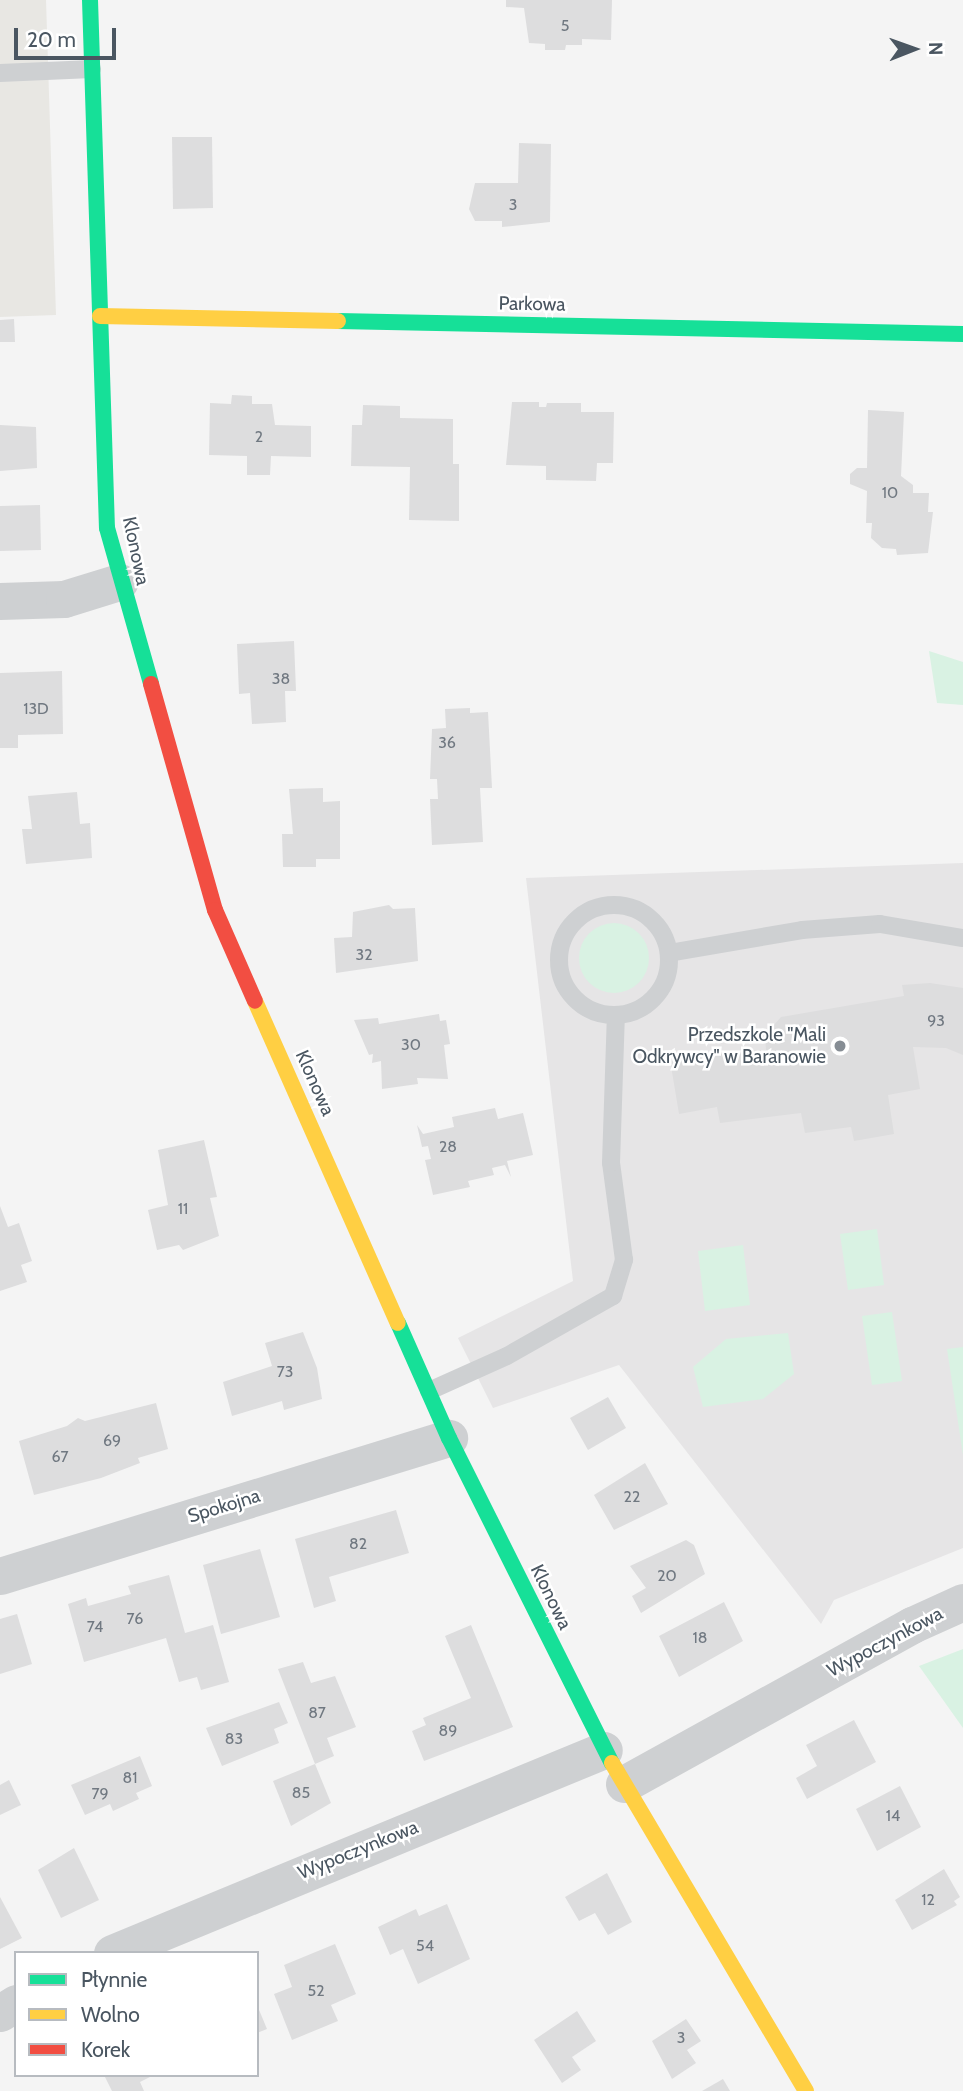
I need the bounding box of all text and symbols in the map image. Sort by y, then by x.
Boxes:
scale bar [18,14,119,58]
north arrow [879,14,949,84]
house number: 5 [561,16,569,36]
text: 20 m [27,27,76,52]
text: N [924,42,947,56]
house number: 3 [509,195,517,215]
street label: Parkowa [498,292,566,316]
house number: 2 [255,427,263,447]
house number: 10 [882,483,898,503]
street label: Klonowa [118,515,154,587]
house number: 38 [272,669,290,689]
house number: 13D [23,699,49,719]
house number: 36 [438,733,456,753]
house number: 32 [355,945,373,965]
house number: 93 [927,1011,945,1031]
place label: Przedszkole "Mali Odkrywcy" w Baranowie [633,1024,826,1068]
house number: 30 [401,1035,421,1055]
marker: Przedszkole "Mali Odkrywcy" w Baranowie [832,1038,848,1054]
street label: Klonowa [290,1047,340,1119]
house number: 28 [439,1137,457,1157]
house number: 11 [178,1199,188,1219]
house number: 73 [277,1362,293,1382]
house number: 69 [103,1431,121,1451]
house number: 67 [51,1447,69,1467]
street label: Spokojna [185,1484,263,1528]
house number: 22 [624,1487,640,1507]
house number: 82 [349,1534,367,1554]
street label: Klonowa [526,1561,576,1633]
house number: 20 [657,1566,677,1586]
street label: Wypoczynkowa [823,1602,947,1682]
house number: 76 [127,1609,143,1629]
house number: 74 [87,1617,103,1637]
house number: 18 [693,1628,707,1648]
house number: 87 [308,1703,326,1723]
house number: 89 [439,1721,457,1741]
house number: 83 [225,1729,243,1749]
house number: 81 [123,1768,137,1788]
house number: 85 [292,1783,310,1803]
house number: 79 [91,1784,109,1804]
house number: 14 [886,1806,900,1826]
street label: Wypoczynkowa [295,1816,421,1884]
house number: 12 [921,1890,935,1910]
house number: 54 [416,1936,434,1956]
legend [14,1951,259,2077]
text: Płynnie [81,1967,147,1992]
house number: 52 [307,1981,325,2001]
text: Wolno [81,2002,140,2027]
house number: 3 [677,2028,685,2048]
text: Korek [81,2037,130,2062]

